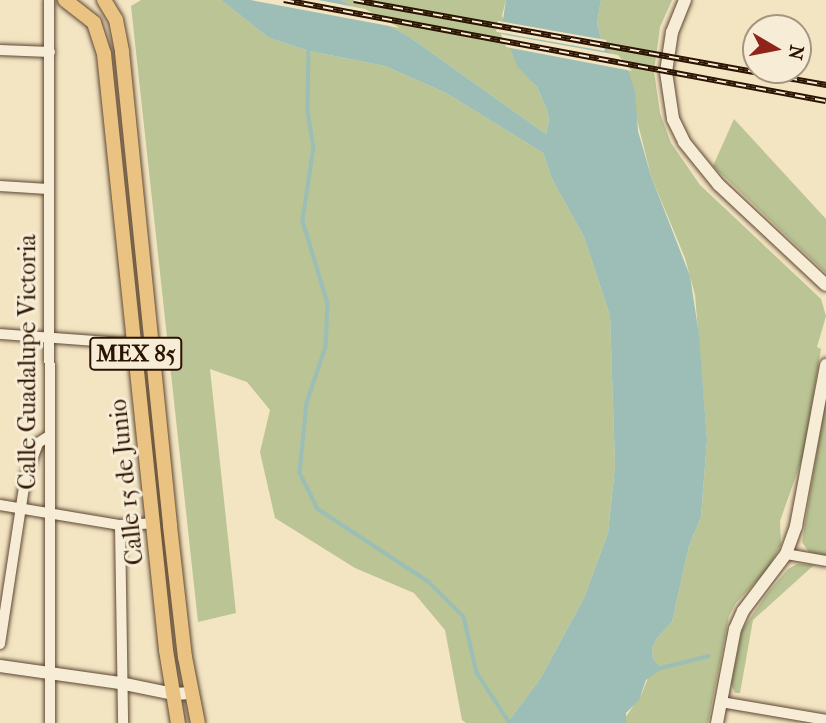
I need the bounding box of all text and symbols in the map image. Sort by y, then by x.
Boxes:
north arrow [742,14,812,84]
text: N [784,43,808,61]
street label: Calle Guadalupe Victoria [14,234,42,490]
road number: MEX 85 [89,334,183,374]
street label: Calle 15 de Junio [104,398,150,566]

